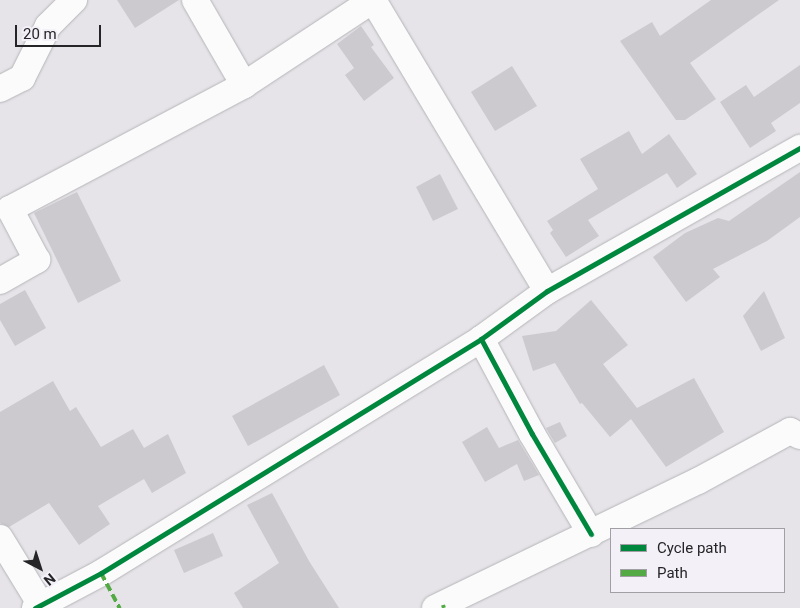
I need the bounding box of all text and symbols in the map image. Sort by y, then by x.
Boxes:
scale bar [18,15,104,47]
text: 20 m [23,25,57,43]
legend [610,528,785,593]
text: Cycle path [657,539,727,557]
north arrow [15,543,65,593]
text: Path [657,564,688,582]
text: N [41,570,59,589]

